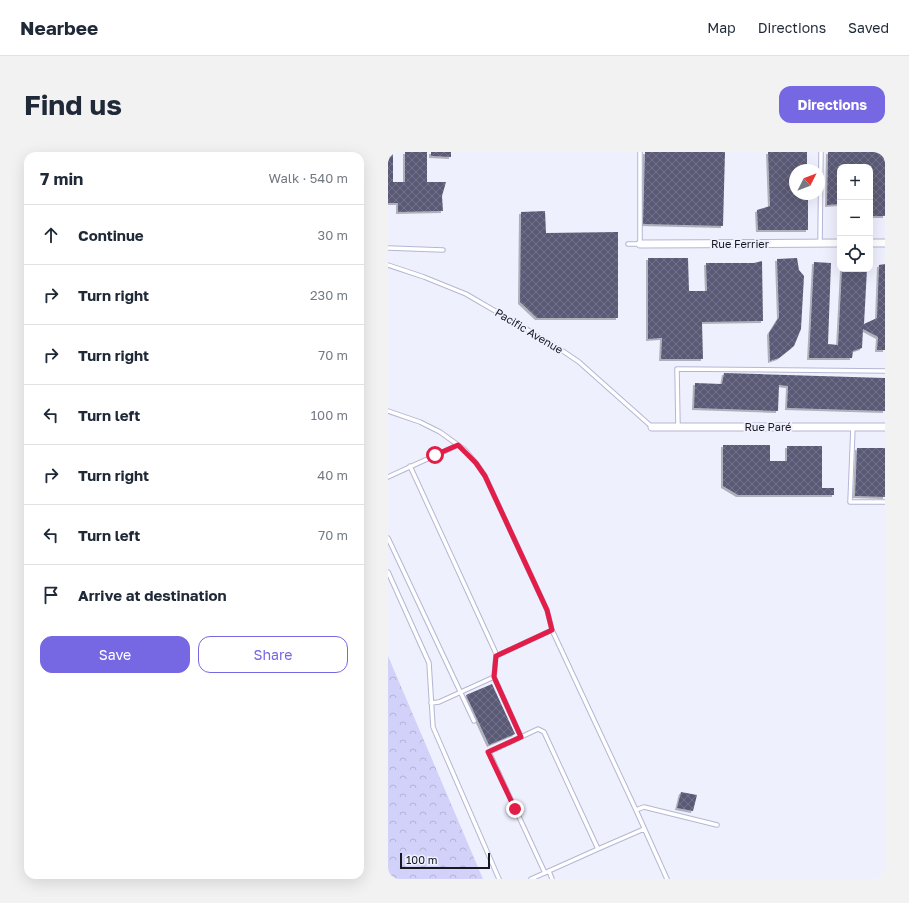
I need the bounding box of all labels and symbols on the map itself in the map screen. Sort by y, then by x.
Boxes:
north arrow [789,164,825,200]
street label: Rue Ferrier [711,237,770,250]
street label: Pacific Avenue [493,305,566,356]
street label: Rue Paré [745,420,791,433]
route start [426,446,444,464]
route end [506,800,524,818]
scale bar [400,851,490,870]

